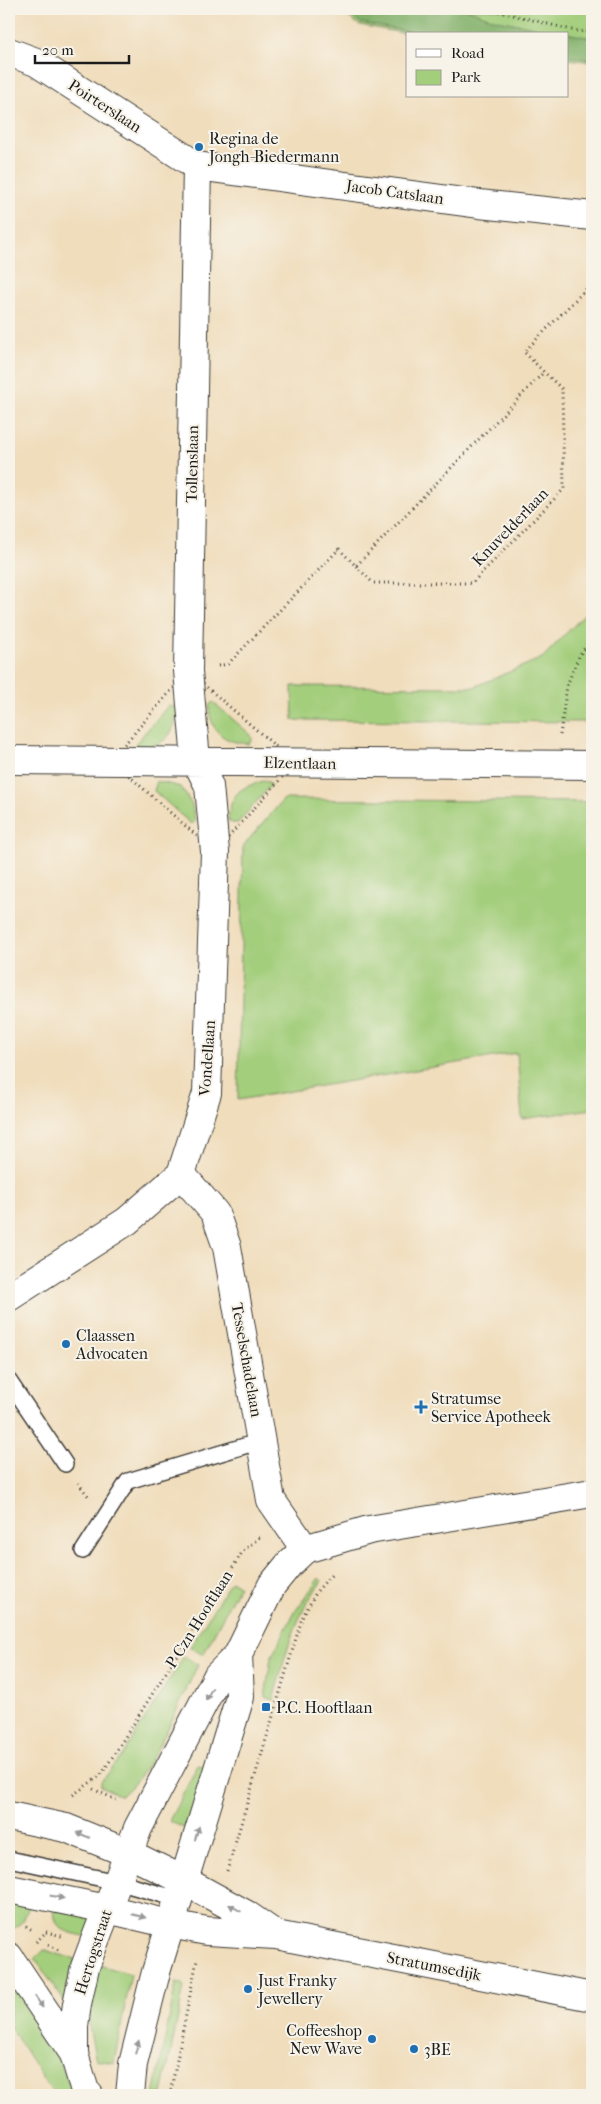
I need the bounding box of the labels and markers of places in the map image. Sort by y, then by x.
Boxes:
place label: Regina de Jongh-Biedermann [207,129,340,166]
marker: Regina de Jongh-Biedermann [193,141,205,153]
place label: Claassen Advocaten [75,1326,149,1363]
marker: Claassen Advocaten [60,1338,72,1350]
place label: Stratumse Service Apotheek [431,1389,552,1426]
marker: Stratumse Service Apotheek [415,1401,427,1413]
place label: P.C. Hooftlaan [276,1698,373,1717]
marker: P.C. Hooftlaan [260,1701,272,1713]
place label: Just Franky Jewellery [256,1971,337,2008]
marker: Just Franky Jewellery [242,1983,254,1995]
place label: Coffeeshop New Wave [286,2021,362,2058]
marker: Coffeeshop New Wave [366,2033,378,2045]
place label: 3BE [424,2040,451,2059]
marker: 3BE [408,2043,420,2055]

